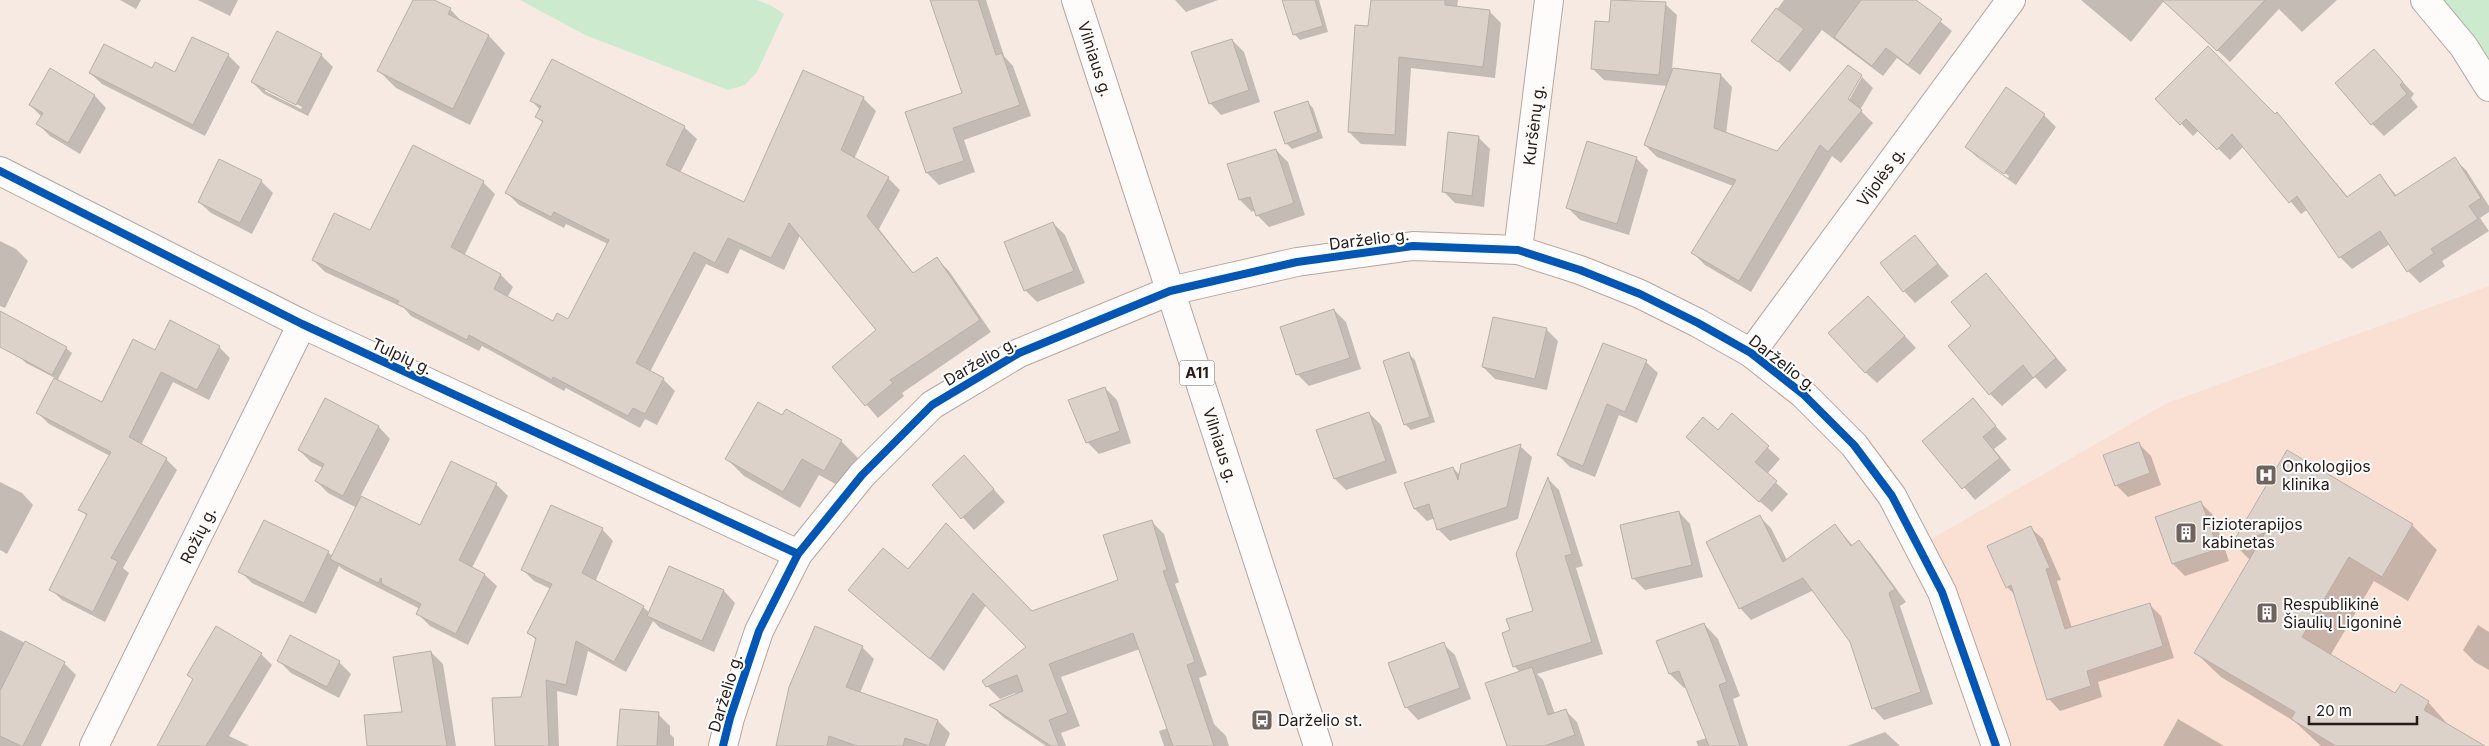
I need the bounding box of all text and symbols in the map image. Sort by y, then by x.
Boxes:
street label: Vilniaus g. [1074,19,1117,99]
street label: Kuršėnų g. [1519,83,1548,167]
street label: Vijolės g. [1852,143,1909,210]
street label: Darželio g. [1328,224,1410,254]
street label: Darželio g. [1745,330,1821,396]
street label: Darželio g. [940,332,1020,390]
street label: Tulpių g. [369,333,435,379]
road number: A11 [1180,360,1214,386]
street label: Vilniaus g. [1199,405,1242,485]
place label: Onkologijos klinika [2282,456,2371,494]
hospital icon: Onkologijos klinika [2254,463,2278,487]
street label: Rožių g. [176,504,220,567]
place label: Fizioterapijos kabinetas [2202,514,2303,552]
building icon: Fizioterapijos kabinetas [2174,521,2198,545]
place label: Respublikinė Šiaulių Ligoninė [2283,594,2402,632]
building icon: Respublikinė Šiaulių Ligoninė [2255,601,2279,625]
street label: Darželio g. [704,651,746,735]
scale bar [2309,694,2416,726]
text: 20 m [2316,701,2352,720]
bus stop icon: Darželio st. [1250,708,1274,732]
place label: Darželio st. [1278,710,1363,730]

